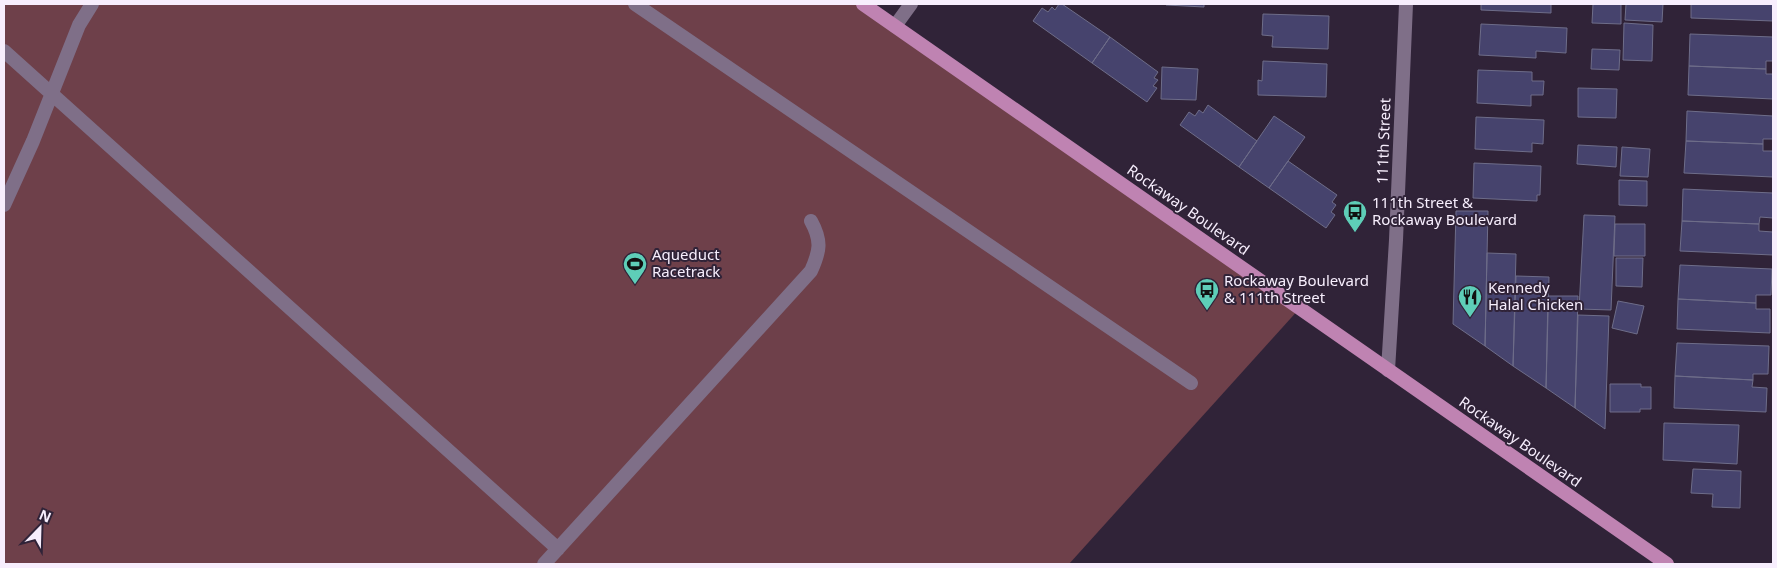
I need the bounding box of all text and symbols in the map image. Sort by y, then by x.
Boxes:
street label: 111th Street [1372,97,1395,184]
street label: Rockaway Boulevard [1123,159,1254,259]
place label: 111th Street & Rockaway Boulevard [1372,192,1517,229]
bus stop icon: 111th Street & Rockaway Boulevard [1342,199,1368,233]
place label: Aqueduct Racetrack [652,244,720,281]
sports icon: Aqueduct Racetrack [622,251,648,285]
place label: Rockaway Boulevard & 111th Street [1224,270,1369,307]
bus stop icon: Rockaway Boulevard & 111th Street [1194,277,1220,311]
place label: Kennedy Halal Chicken [1488,277,1583,314]
restaurant icon: Kennedy Halal Chicken [1457,284,1483,318]
street label: Rockaway Boulevard [1455,391,1586,491]
north arrow [15,503,65,553]
text: N [36,505,54,527]

